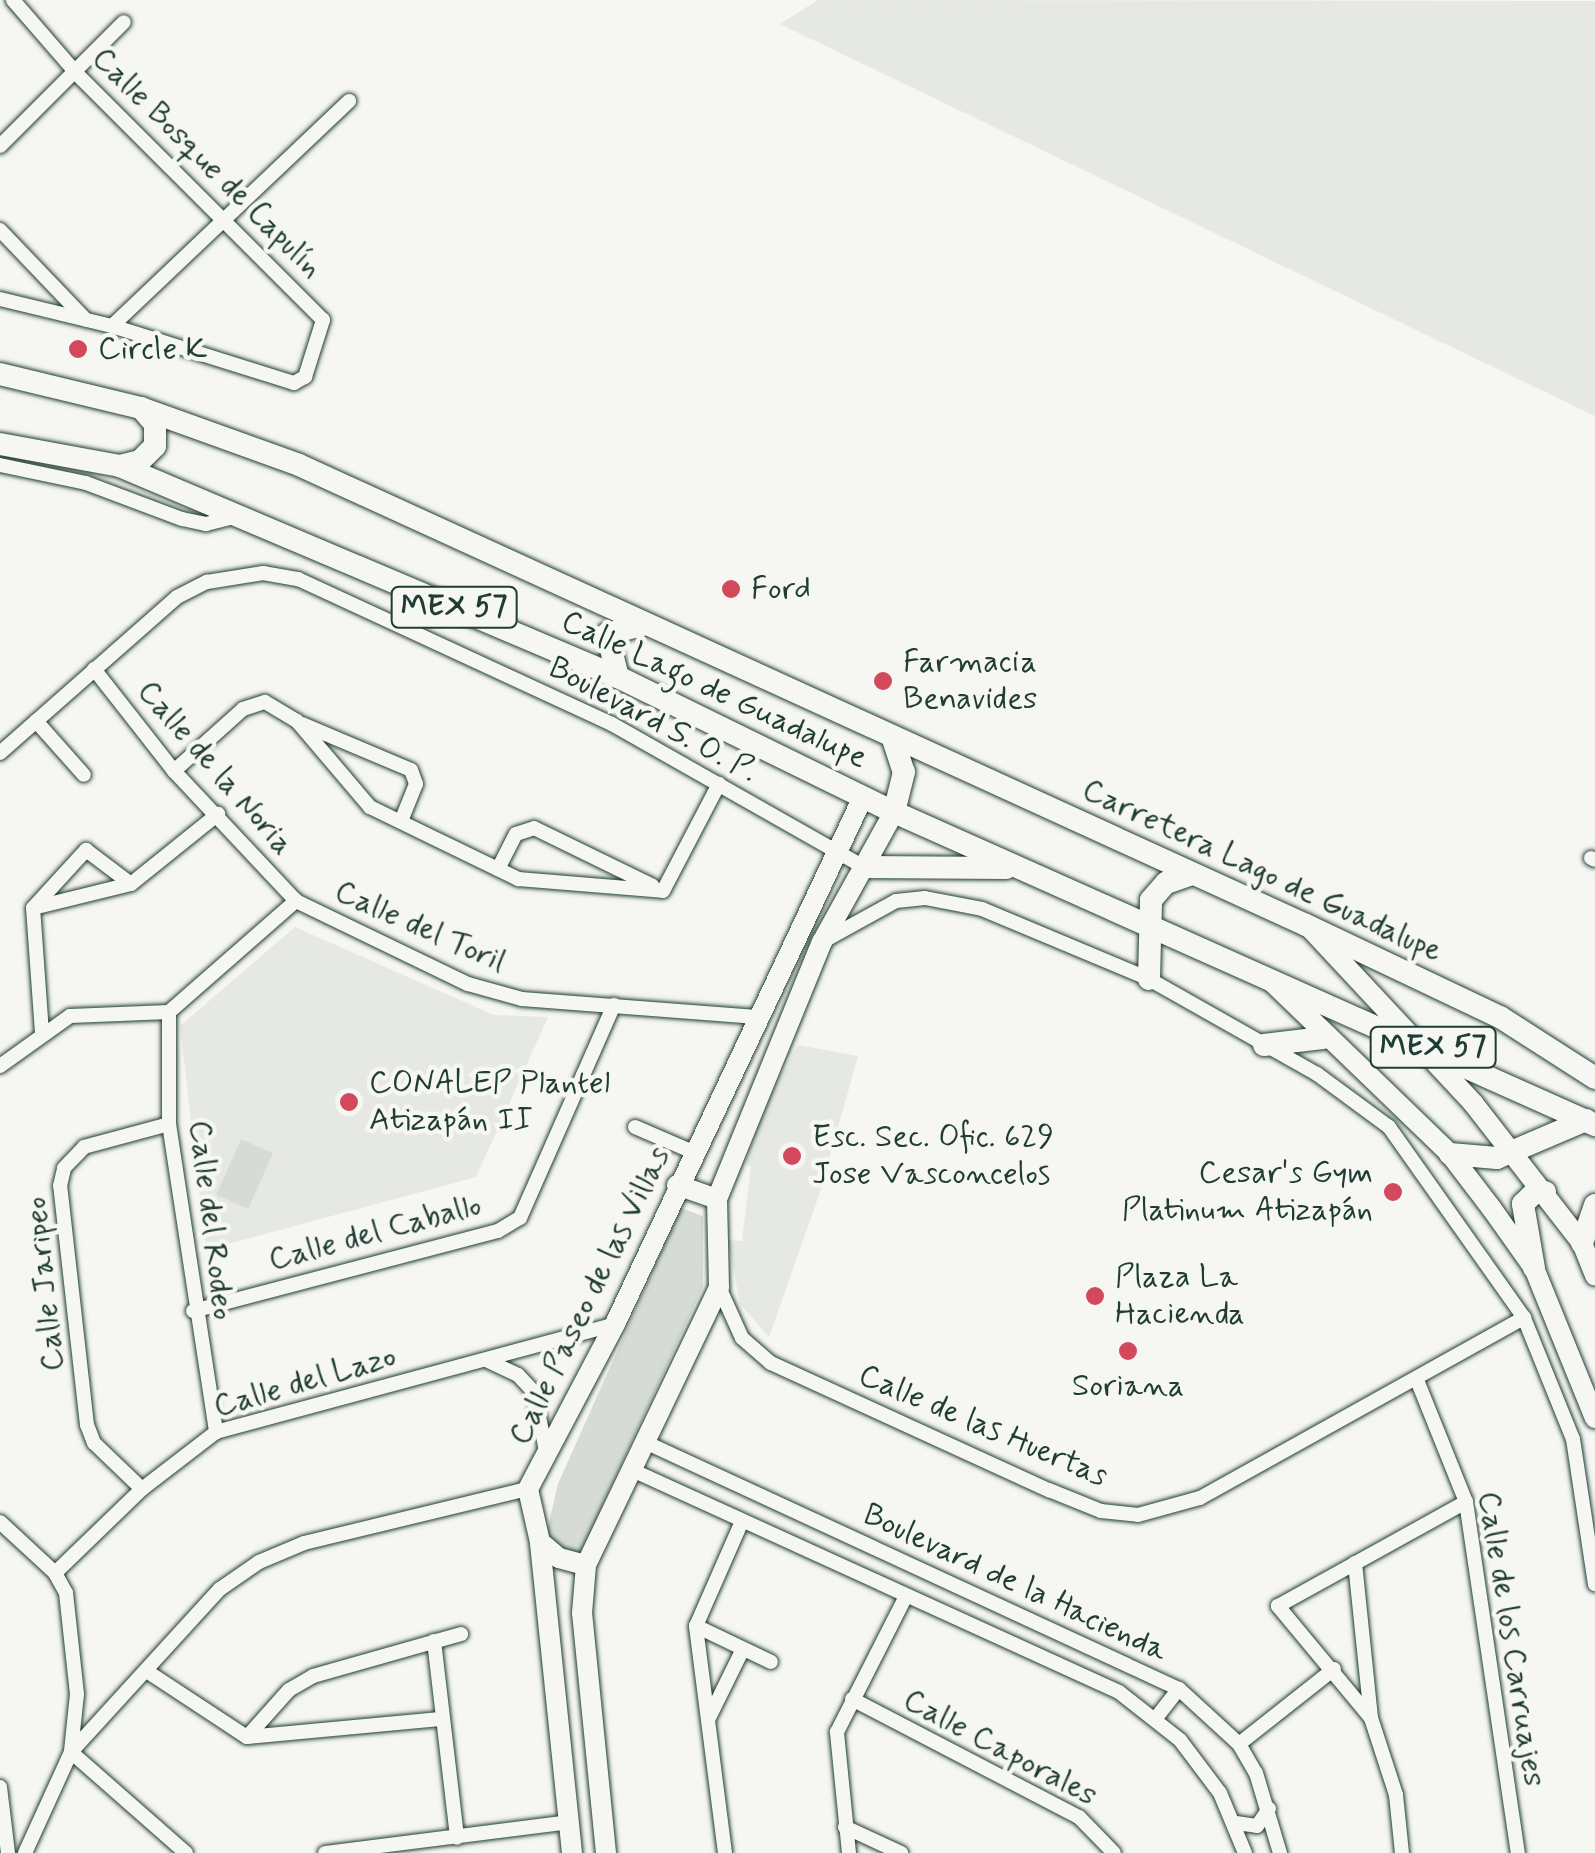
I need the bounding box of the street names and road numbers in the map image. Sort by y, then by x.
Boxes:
street label: Calle Bosque de Capulín [83,39,331,287]
road number: MEX 57 [389,582,519,632]
street label: Calle Lago de Guadalupe [559,604,869,776]
street label: Boulevard S. O. P. [542,649,764,791]
street label: Calle de la Noria [127,671,303,865]
street label: Carretera Lago de Guadalupe [1073,769,1451,973]
street label: Calle del Toril [330,873,510,981]
road number: MEX 57 [1368,1022,1498,1072]
street label: Calle del Rodeo [180,1119,242,1321]
street label: Calle Paseo de las Villas [503,1144,677,1448]
street label: Calle del Caballo [262,1185,488,1281]
street label: Calle Jaripeo [17,1195,73,1373]
street label: Calle del Lazo [208,1337,402,1427]
street label: Calle de las Huertas [849,1355,1117,1497]
street label: Calle de los Carruajes [1469,1489,1553,1789]
street label: Boulevard de la Hacienda [854,1494,1176,1672]
street label: Calle Caporales [896,1681,1104,1815]

